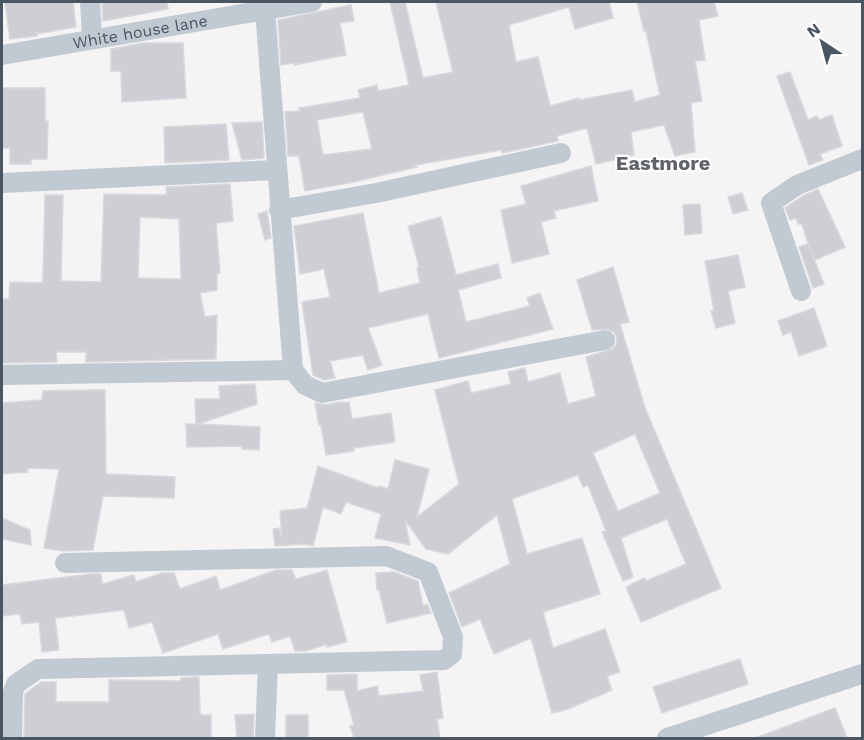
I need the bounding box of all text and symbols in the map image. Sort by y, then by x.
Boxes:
street label: White house lane [71,11,209,52]
north arrow [792,12,852,72]
text: N [803,19,824,41]
district label: Eastmore [616,151,710,175]

